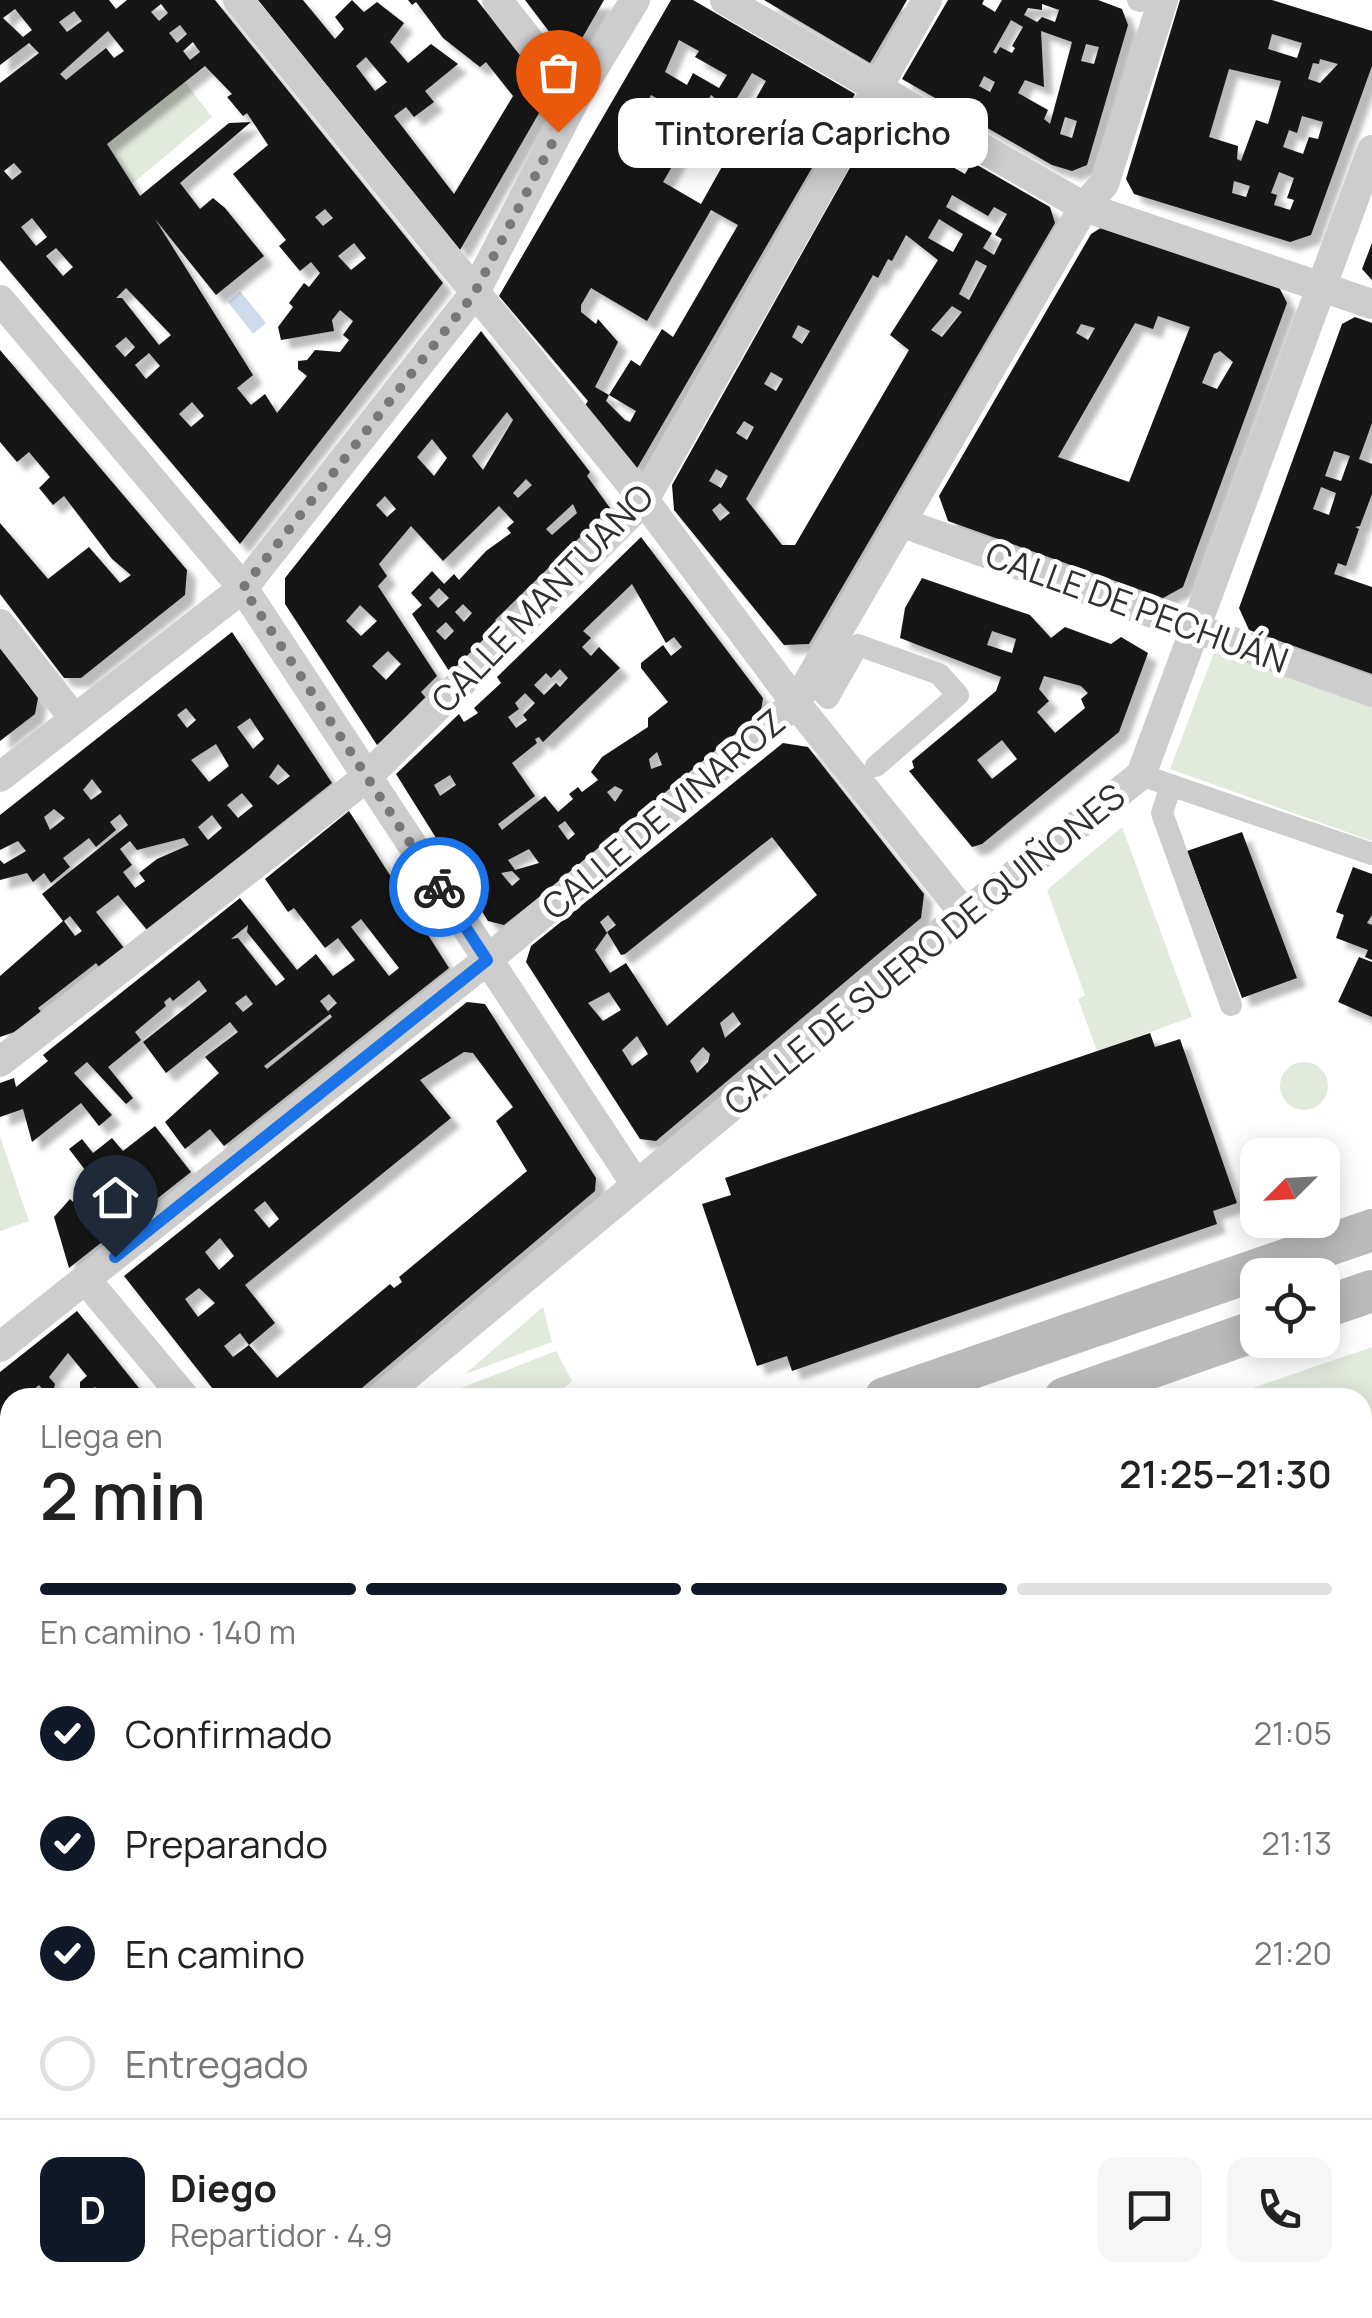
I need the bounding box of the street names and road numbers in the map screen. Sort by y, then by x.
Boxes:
street label: CALLE MANTUANO [420,473,664,723]
street label: CALLE DE PECHUÁN [979,530,1295,684]
street label: CALLE DE VINAROZ [531,698,795,930]
street label: CALLE DE SUERO DE QUIÑONES [714,772,1134,1126]

